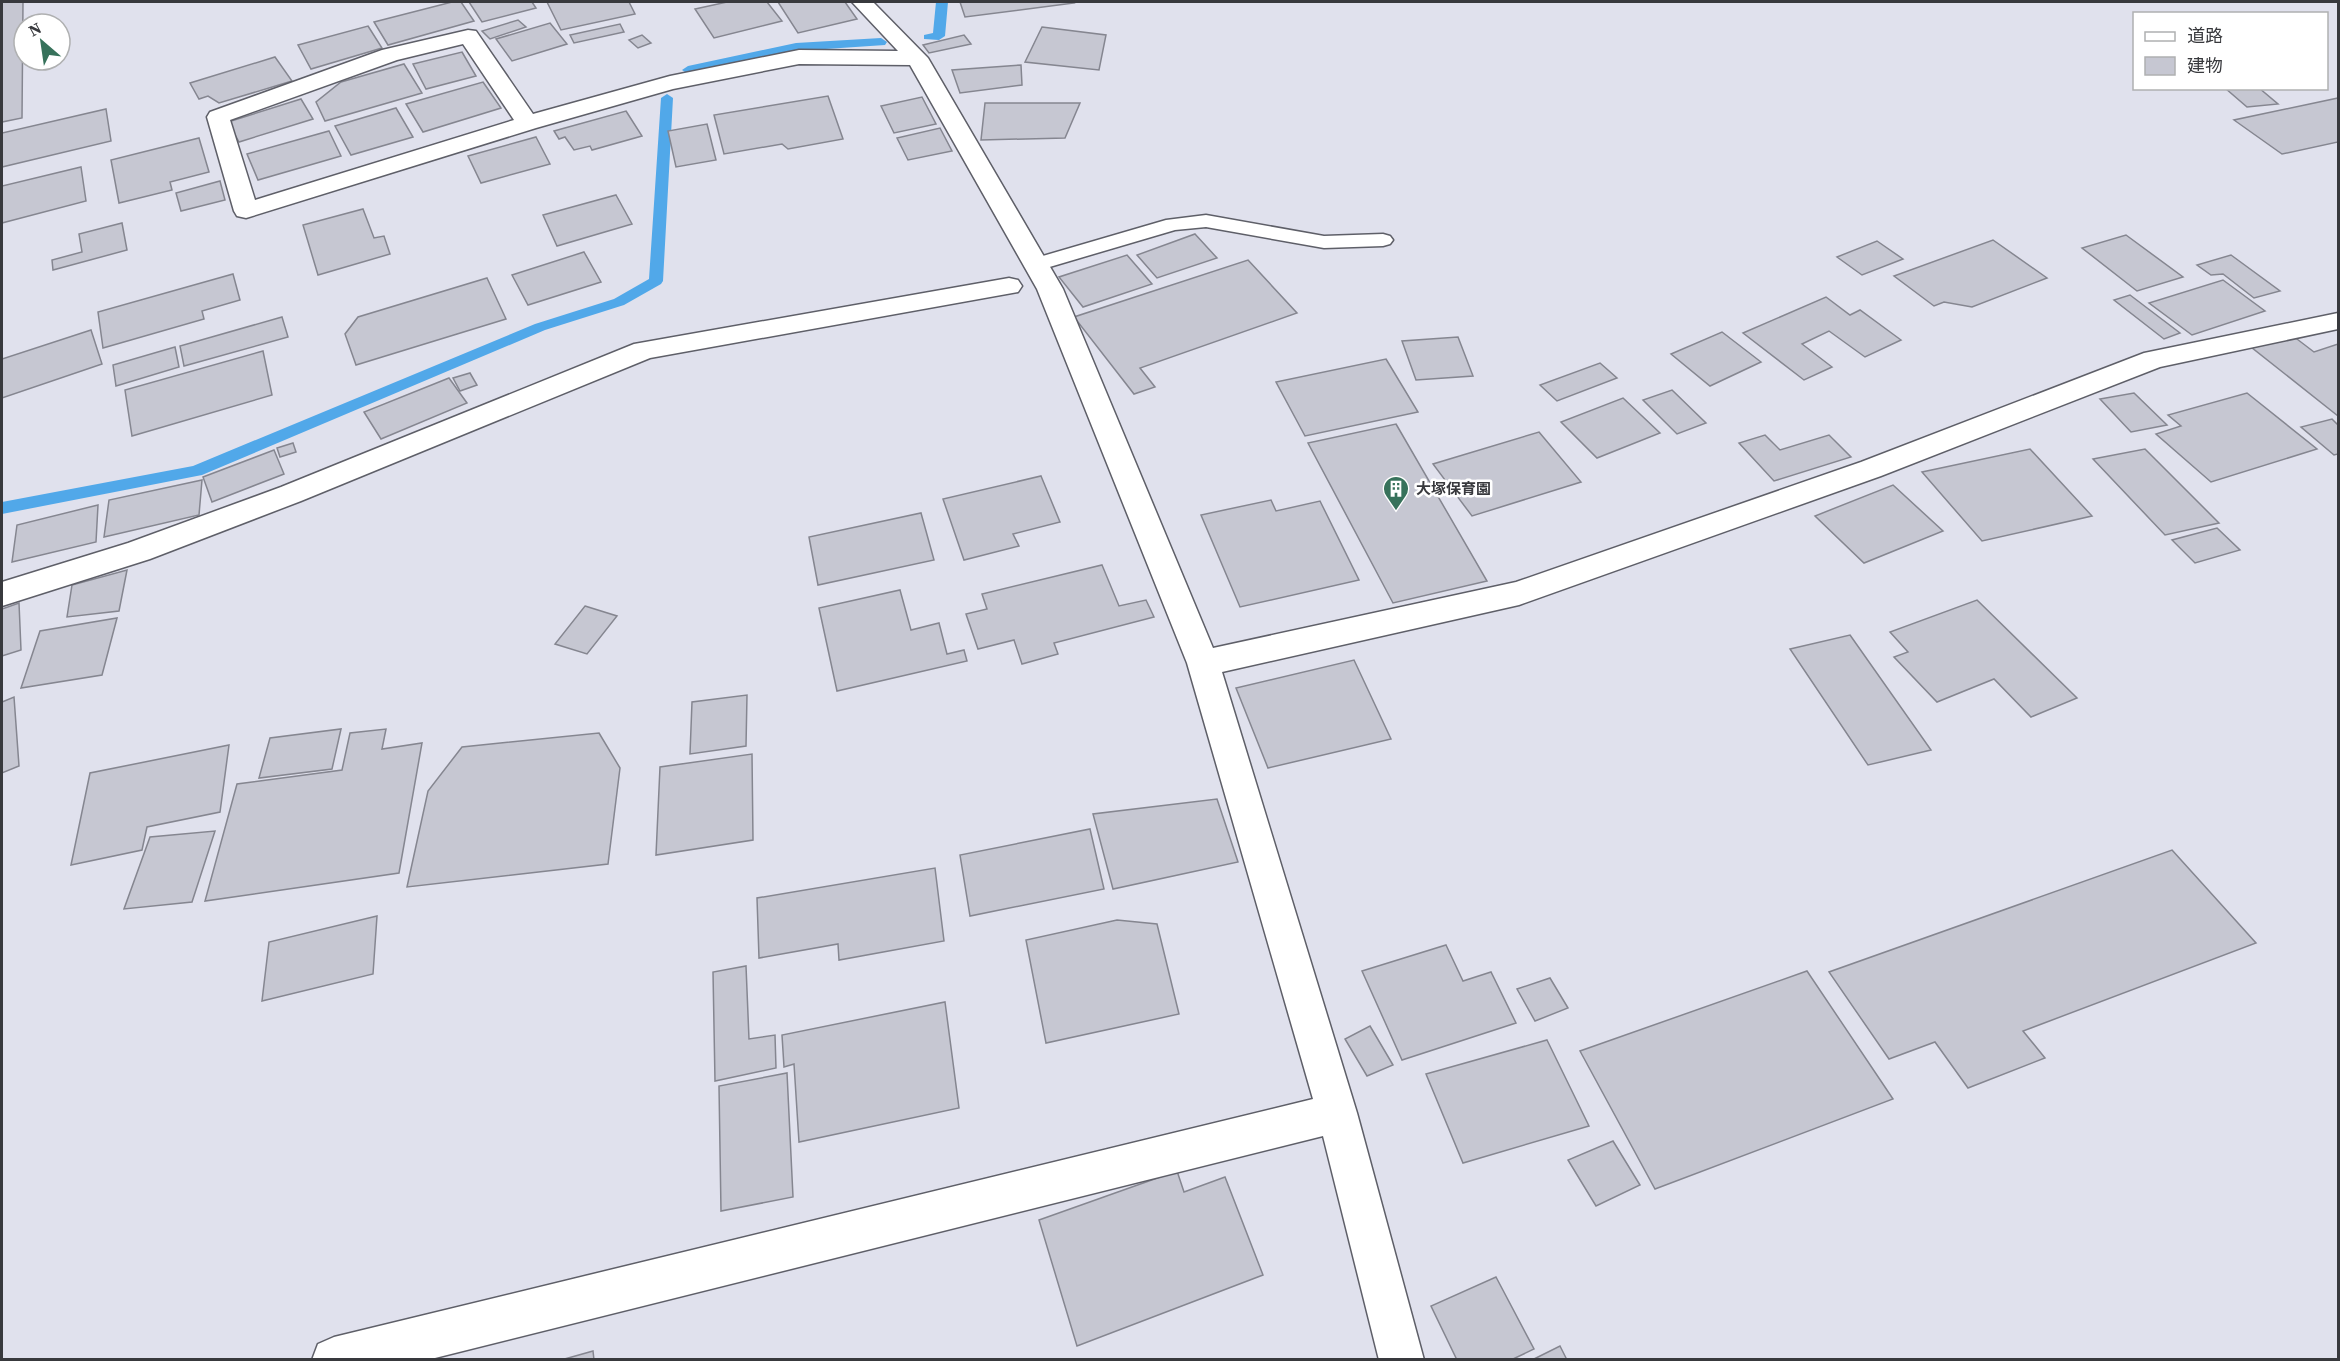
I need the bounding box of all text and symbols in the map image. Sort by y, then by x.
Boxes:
north arrow [12,12,72,72]
legend [2133,12,2328,90]
text: N [24,16,45,41]
text: 道路 [2187,23,2223,48]
text: 建物 [2187,53,2223,78]
building icon: 大塚保育園 [1381,474,1411,512]
place label: 大塚保育園 [1416,478,1491,499]

